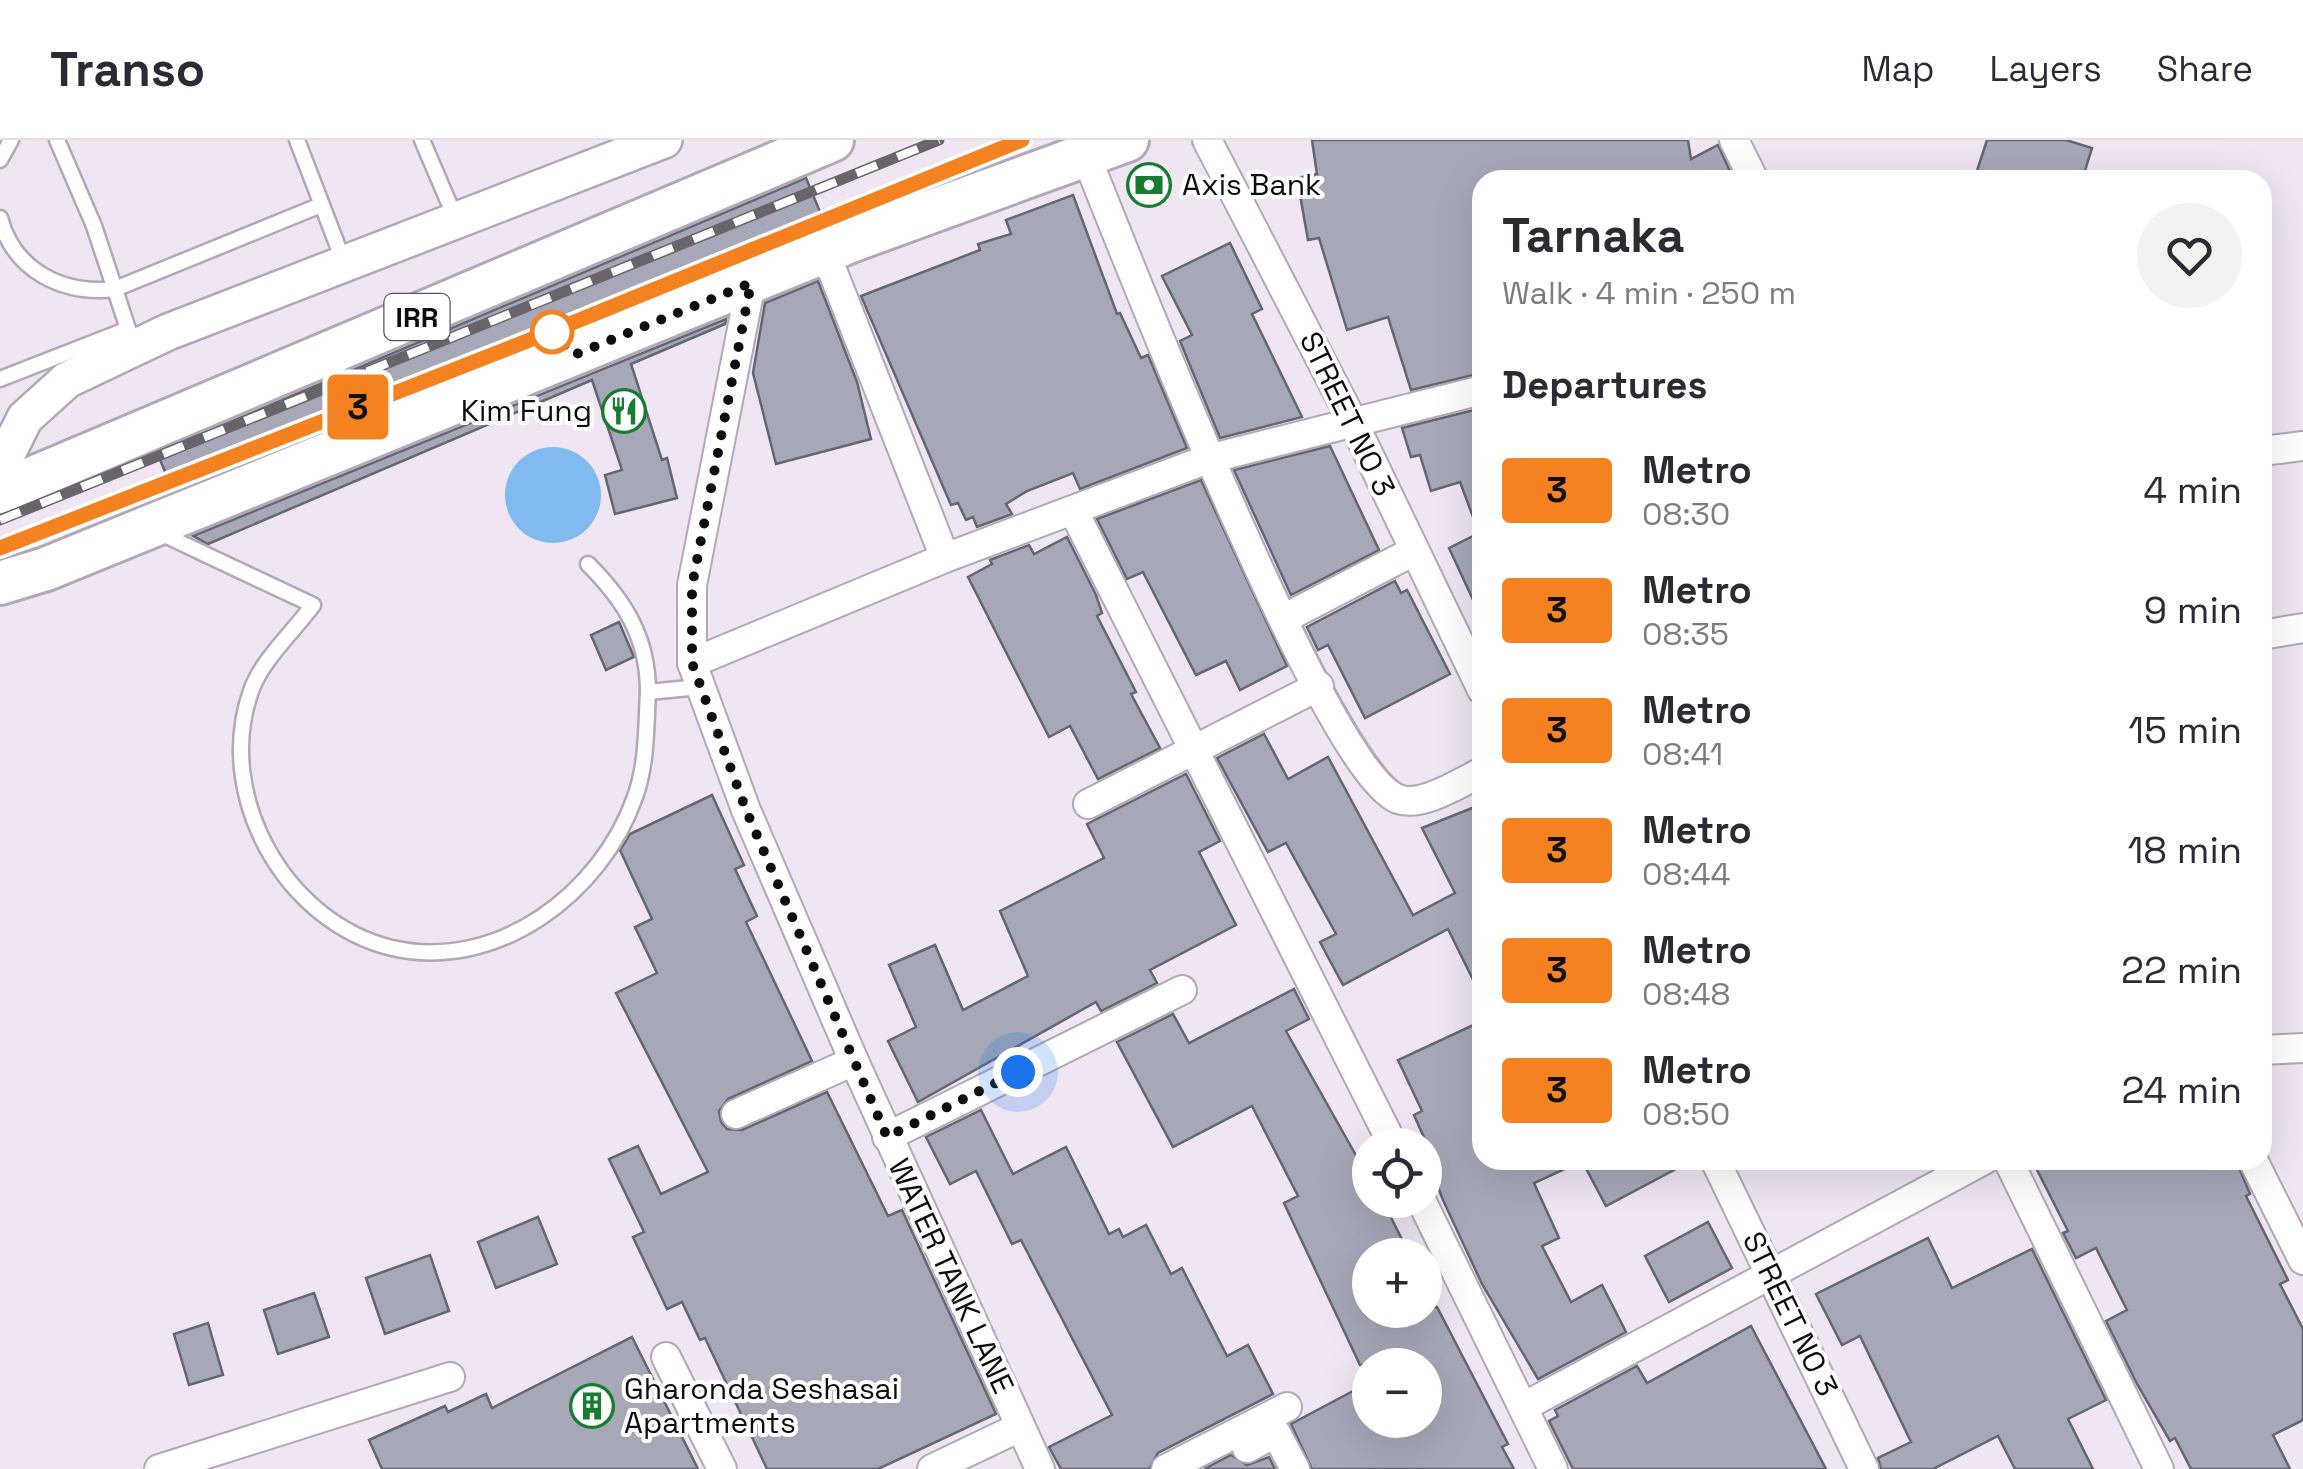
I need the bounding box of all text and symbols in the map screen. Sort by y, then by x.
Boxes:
text: Transo [50,39,205,100]
text: Map [1861,47,1934,91]
text: Layers [1989,47,2102,91]
text: Share [2157,47,2253,91]
bank icon: Axis Bank [1126,162,1172,208]
place label: Axis Bank [1182,165,1321,204]
button: heart [2137,203,2242,308]
text: Tarnaka [1502,205,1685,266]
text: Walk · 4 min · 250 m [1502,273,1796,313]
road number: IRR [384,294,450,340]
unlabelled marker [531,311,573,353]
street label: STREET NO 3 [1291,325,1404,502]
text: Departures [1502,361,1707,409]
line badge: 3 [326,374,390,440]
text: 3 [347,385,369,429]
restaurant icon: Kim Fung [601,388,647,434]
place label: Kim Fung [461,391,592,430]
text: Metro [1642,446,1752,494]
text: 4 min [2143,466,2242,514]
text: 3 [1546,468,1568,512]
text: 08:30 [1642,494,1730,534]
text: Metro [1642,566,1752,614]
text: 9 min [2144,586,2242,634]
text: 3 [1546,588,1568,632]
text: 08:35 [1642,614,1729,654]
text: Metro [1642,686,1752,734]
text: 15 min [2128,706,2242,754]
text: 3 [1546,708,1568,752]
text: 08:41 [1642,734,1723,774]
text: Metro [1642,806,1752,854]
text: 18 min [2127,826,2242,874]
text: 3 [1546,828,1568,872]
text: 08:44 [1642,854,1731,894]
text: Metro [1642,926,1752,974]
text: 22 min [2121,946,2242,994]
text: 3 [1546,948,1568,992]
text: 08:48 [1642,974,1730,1014]
text: Metro [1642,1046,1752,1094]
your location [993,1047,1043,1097]
text: 24 min [2121,1066,2242,1114]
text: 3 [1546,1068,1568,1112]
text: 08:50 [1642,1094,1730,1134]
map controls [1352,1128,1442,1438]
button: locate [1352,1128,1442,1218]
street label: WATER TANK LANE [880,1152,1023,1399]
street label: STREET NO 3 [1734,1225,1847,1402]
button: + [1352,1238,1442,1328]
button: − [1352,1348,1442,1438]
place label: Gharonda Seshasai Apartments [624,1369,899,1442]
building icon: Gharonda Seshasai Apartments [569,1383,615,1429]

